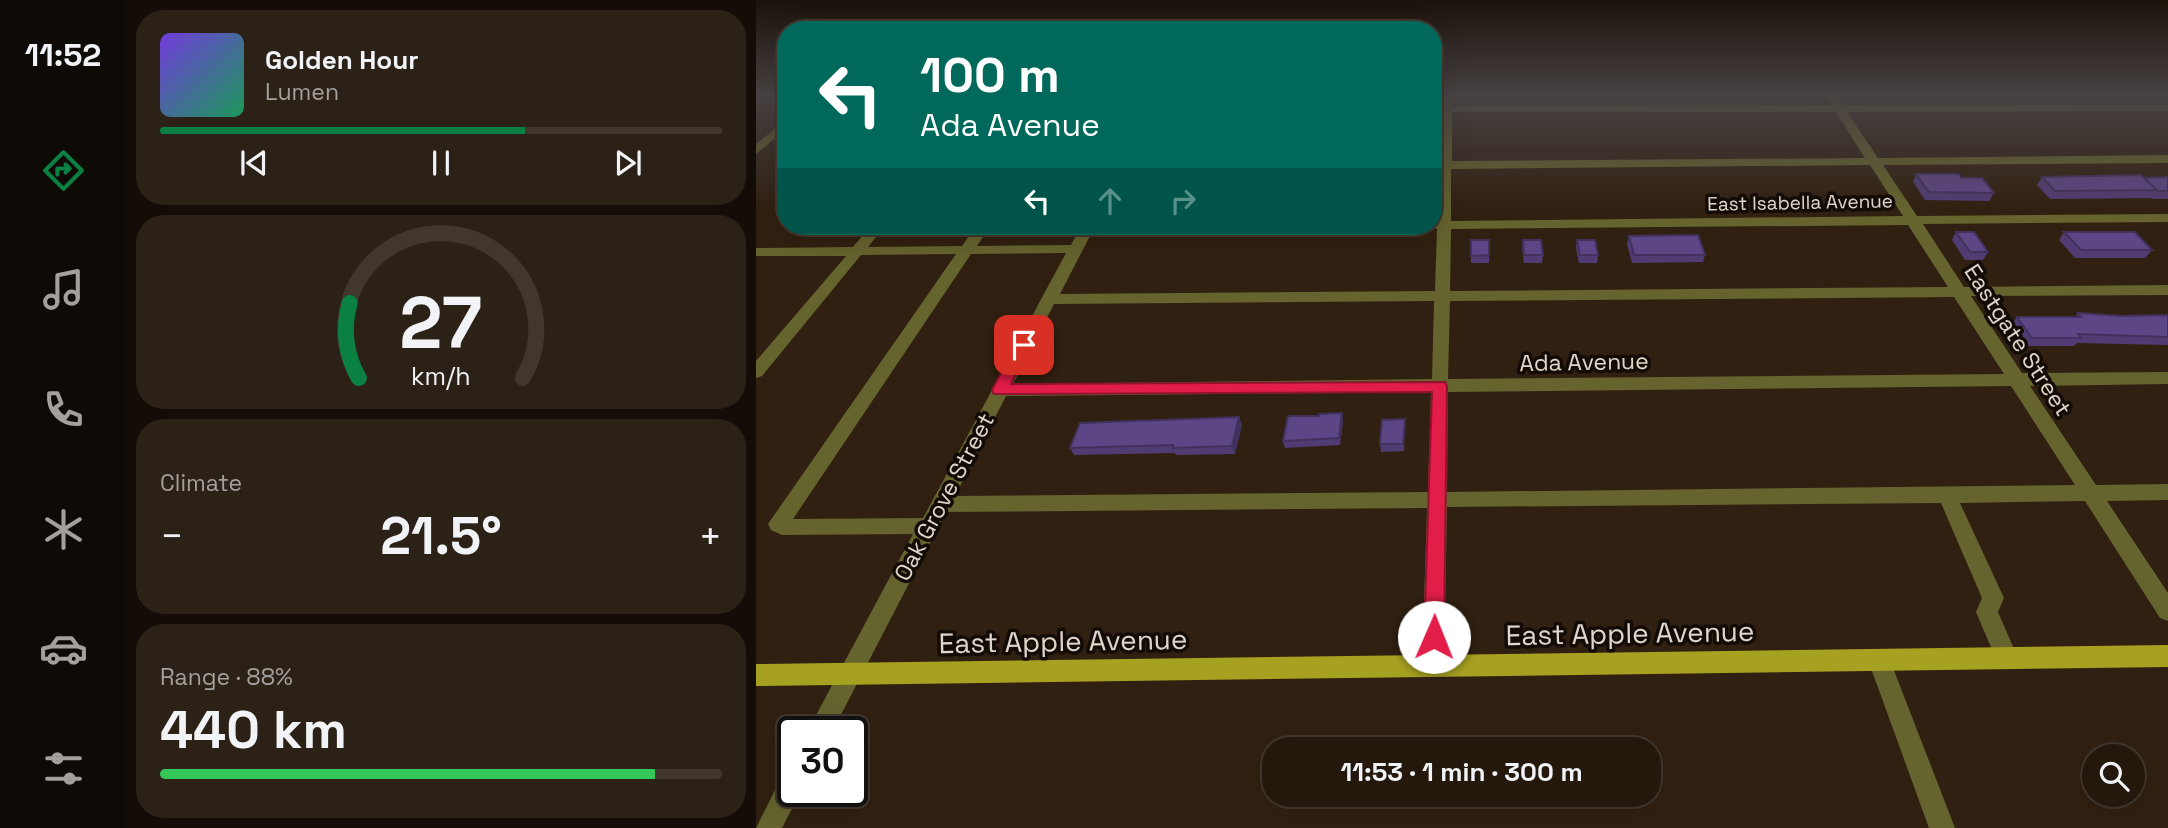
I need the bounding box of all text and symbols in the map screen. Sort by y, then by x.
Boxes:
text: 11:52 [25,35,101,75]
text: Golden Hour [265,43,419,77]
text: 100 m [920,44,1060,106]
icon: left [805,49,896,140]
text: Lumen [265,77,339,107]
text: Ada Avenue [920,105,1100,145]
icon: previous [235,144,273,182]
icon: pause [422,144,460,182]
icon: next [609,144,647,182]
icon: directions [39,146,88,195]
icon: left [1018,182,1056,220]
icon: ahead [1091,182,1129,220]
icon: right [1164,182,1202,220]
street label: East Isabella Avenue [1707,188,1893,217]
street label: Eastgate Street [1958,258,2078,422]
icon: music [39,265,88,314]
text: 27 [400,276,482,369]
pin [994,315,1054,375]
icon: arrive [1005,326,1043,364]
street label: Ada Avenue [1519,346,1649,378]
text: km/h [411,360,471,392]
icon: phone [39,385,88,434]
street label: Oak Grove Street [887,408,1001,586]
text: Climate [160,468,242,498]
text: 21.5° [380,503,502,569]
icon: climate [39,505,88,554]
text: − [160,512,184,560]
text: + [698,512,722,560]
position arrow [1397,600,1471,674]
street label: East Apple Avenue [1505,613,1755,653]
street label: East Apple Avenue [938,621,1188,661]
icon: car [39,624,88,673]
text: Range · 88% [160,662,293,692]
text: 440 km [160,697,347,763]
speed limit sign: 30 [777,716,868,807]
icon: filters [39,744,88,793]
map controls [2082,744,2145,807]
button: search [2082,744,2145,807]
text: 11:53 · 1 min · 300 m [1340,755,1583,789]

